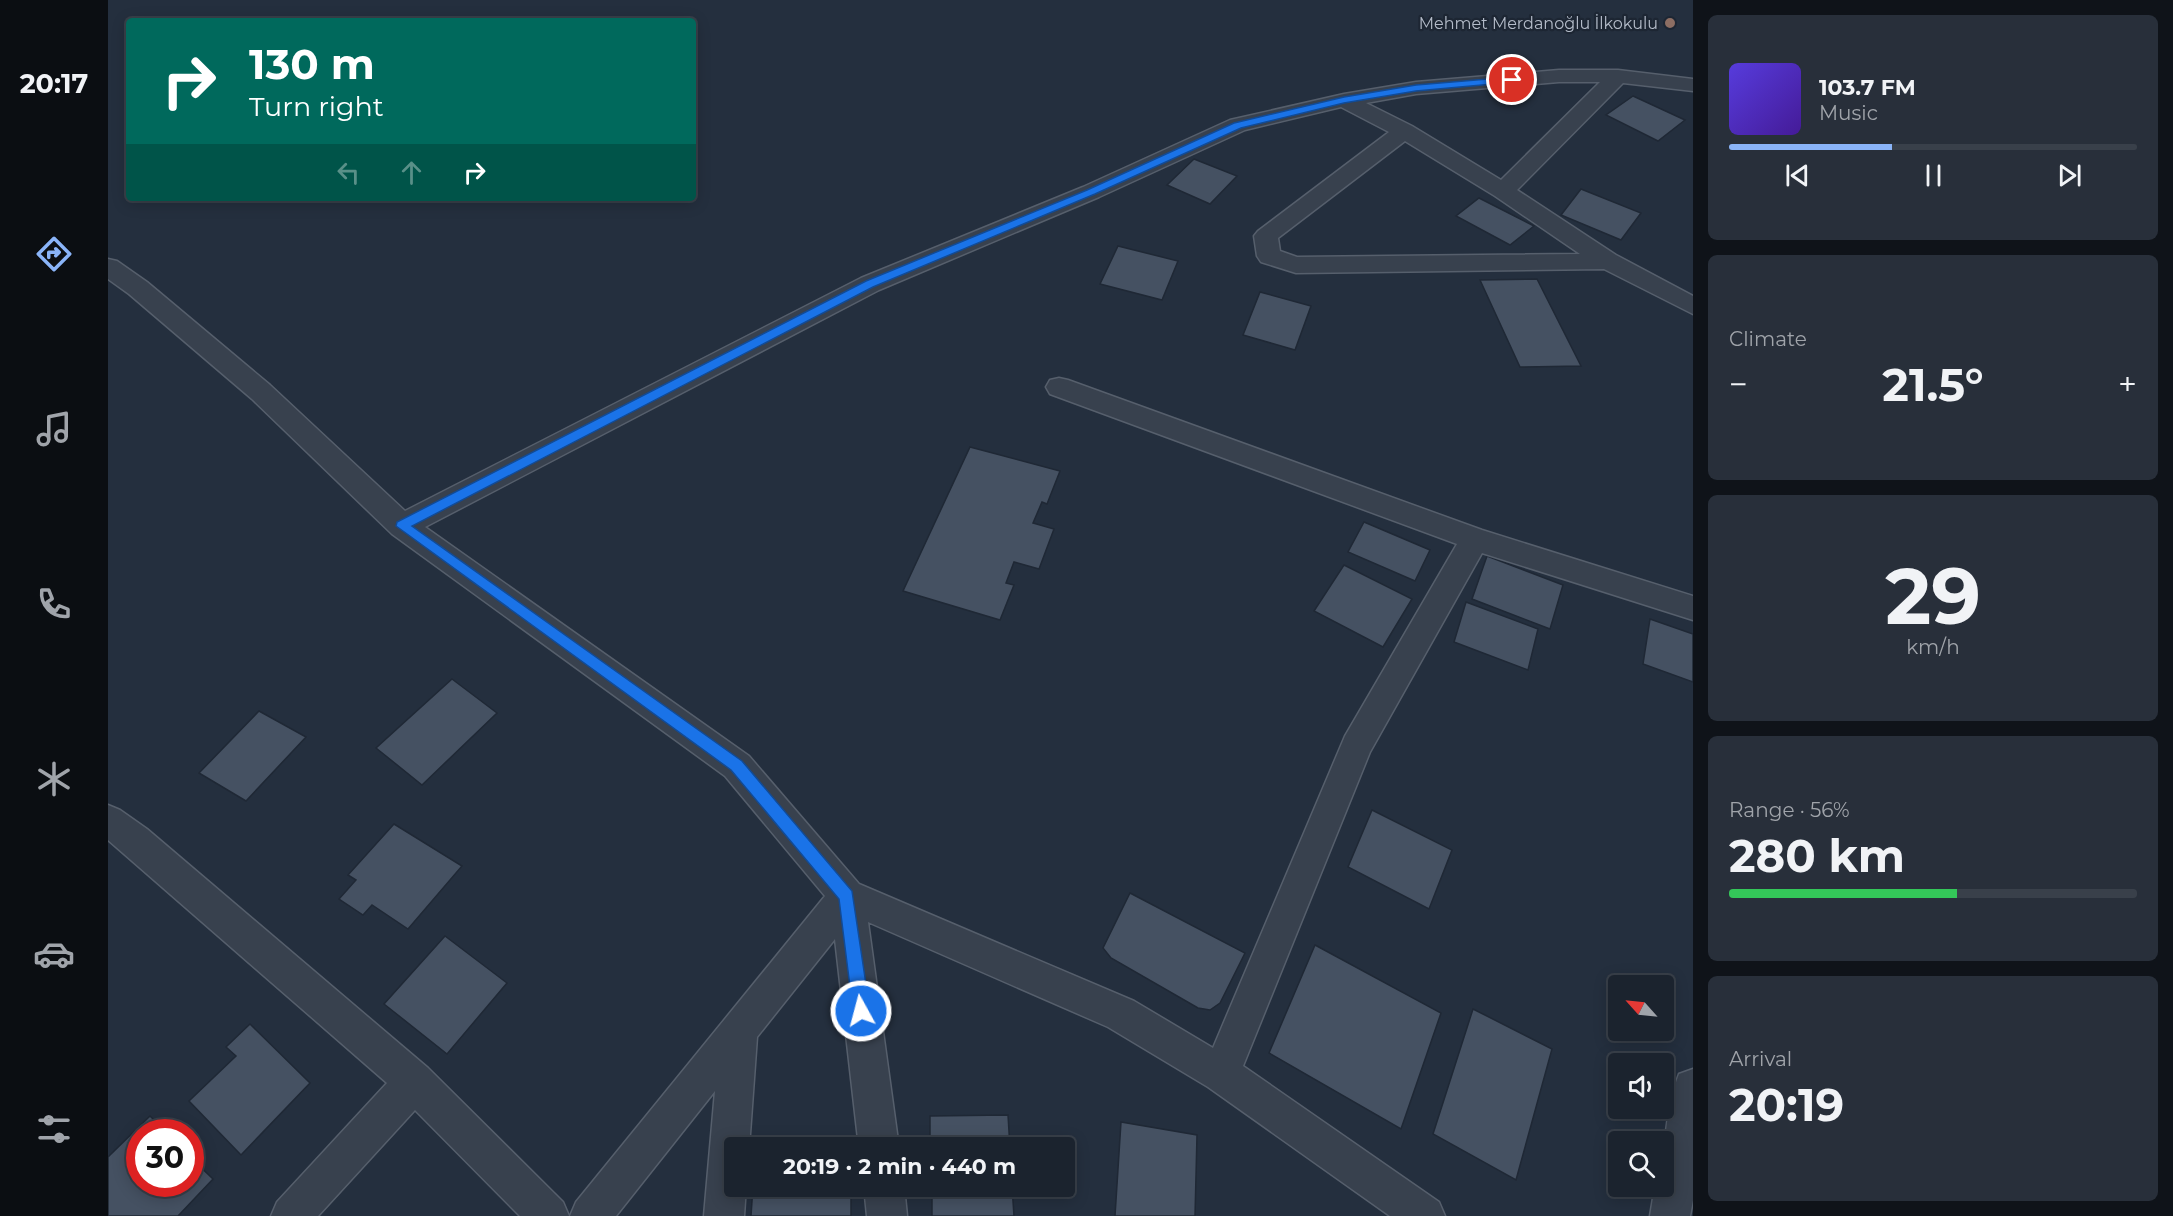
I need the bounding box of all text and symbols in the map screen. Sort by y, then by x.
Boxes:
place label: Mehmet Merdanoğlu İlkokulu [1419,14,1658,33]
marker: Mehmet Merdanoğlu İlkokulu [1663,16,1677,30]
text: 130 m [249,38,375,90]
icon: right [150,42,228,120]
pin [1486,54,1537,105]
icon: arrive [1495,63,1528,96]
text: 20:17 [20,67,88,100]
text: 103.7 FM [1819,74,1916,101]
text: Turn right [249,90,384,123]
text: Music [1819,101,1878,125]
icon: left [332,156,365,189]
icon: ahead [395,156,428,189]
icon: right [458,156,491,189]
icon: previous [1781,159,1814,192]
icon: pause [1917,159,1950,192]
icon: next [2053,159,2086,192]
icon: directions [33,233,75,275]
text: Climate [1729,327,1807,351]
text: 21.5° [1882,357,1984,412]
text: − [1729,364,1748,404]
text: + [2118,364,2137,404]
icon: music [33,408,75,450]
text: 29 [1885,548,1981,644]
icon: phone [33,583,75,625]
text: km/h [1906,635,1960,659]
icon: climate [33,758,75,800]
text: Range · 56% [1729,798,1850,822]
text: 280 km [1729,828,1905,883]
icon: car [33,933,75,975]
north arrow [1608,975,1674,1041]
map controls [1608,975,1674,1197]
position arrow [829,979,893,1043]
text: Arrival [1729,1047,1792,1071]
button: sound [1608,1053,1674,1119]
text: 20:19 [1729,1077,1844,1132]
icon: filters [33,1108,75,1150]
speed limit sign: 30 [126,1119,204,1197]
button: search [1608,1131,1674,1197]
text: 20:19 · 2 min · 440 m [783,1153,1016,1180]

